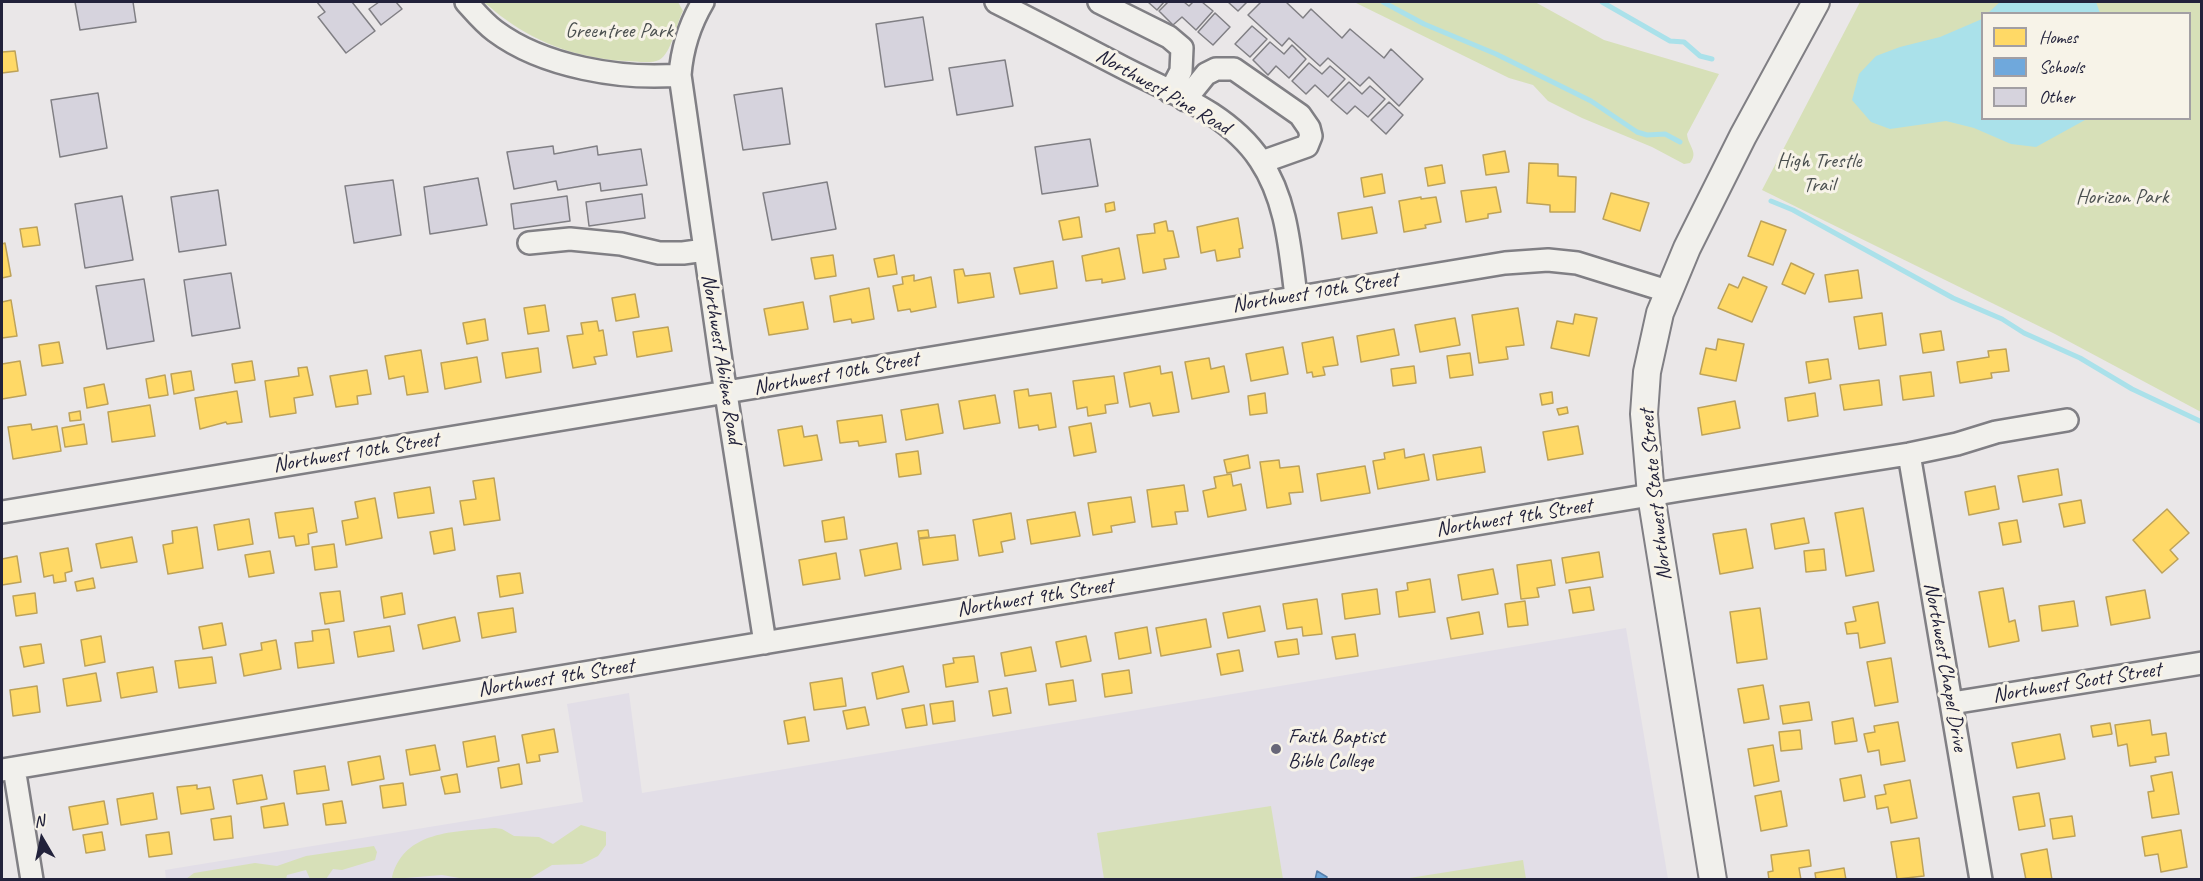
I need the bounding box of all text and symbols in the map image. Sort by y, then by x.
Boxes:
legend [1981,12,2191,120]
park label: Greentree Park [565,18,673,44]
text: Homes [2039,26,2078,48]
street label: Northwest Pine Road [1091,43,1235,141]
text: Schools [2039,56,2084,78]
text: Other [2039,86,2075,108]
park label: High Trestle Trail [1777,148,1861,198]
park label: Horizon Park [2076,184,2168,210]
street label: Northwest 10th Street [1230,267,1400,319]
street label: Northwest Abilene Road [695,272,747,446]
street label: Northwest 10th Street [752,347,920,401]
street label: Northwest State Street [1634,408,1678,582]
street label: Northwest 10th Street [271,427,441,479]
street label: Northwest 9th Street [1434,493,1594,543]
street label: Northwest 9th Street [955,573,1115,623]
street label: Northwest Chapel Drive [1918,581,1972,753]
street label: Northwest 9th Street [476,653,636,703]
street label: Northwest Scott Street [1991,657,2163,709]
place label: Faith Baptist Bible College [1288,724,1385,774]
marker: Faith Baptist Bible College [1269,742,1283,756]
north arrow [12,809,72,869]
text: N [33,811,46,832]

